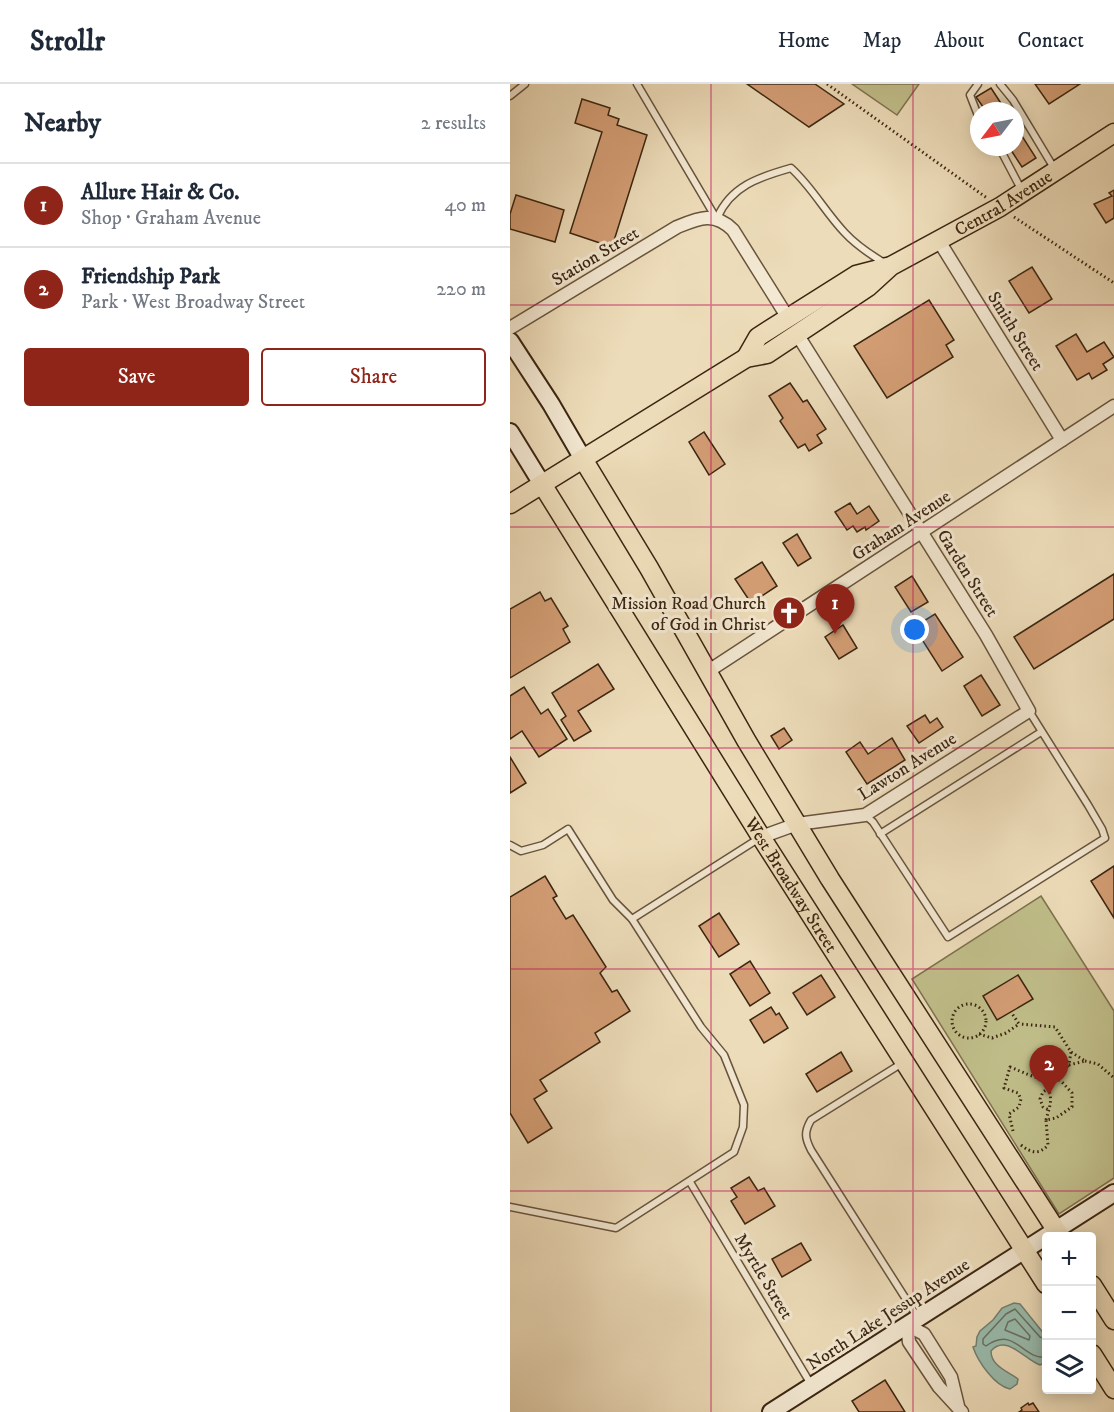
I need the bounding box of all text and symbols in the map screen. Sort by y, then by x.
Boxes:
text: Strollr [30,24,105,59]
text: Home [778,28,830,54]
text: Map [863,28,901,54]
text: About [934,28,985,54]
text: Contact [1018,28,1084,54]
north arrow [970,102,1024,156]
text: Nearby [24,107,101,140]
text: 2 results [421,111,486,136]
street label: Central Avenue [951,166,1057,241]
text: Allure Hair & Co. [81,179,239,206]
text: 1 [40,193,47,218]
text: 40 m [444,193,486,218]
text: Shop · Graham Avenue [81,206,261,231]
street label: Station Street [548,222,643,291]
text: Friendship Park [81,263,220,290]
text: 2 [39,277,48,302]
text: 220 m [436,277,486,302]
street label: Smith Street [982,288,1048,375]
text: Park · West Broadway Street [81,290,305,315]
button: Save [24,348,249,406]
button: Share [261,348,486,406]
street label: Graham Avenue [848,486,955,566]
street label: Garden Street [932,526,1003,622]
pin: 1 [816,584,854,634]
place label: Mission Road Church of God in Christ [611,593,767,636]
church icon: Mission Road Church of God in Christ [771,595,807,631]
your location [900,615,929,644]
street label: Lawton Avenue [854,728,961,806]
street label: West Broadway Street [739,813,842,957]
pin: 2 [1030,1046,1068,1095]
street label: Myrtle Street [729,1230,797,1324]
map controls [1042,1232,1096,1394]
button: + [1042,1232,1096,1286]
street label: North Lake Jessup Avenue [803,1254,974,1376]
button: − [1042,1286,1096,1340]
button: layers [1042,1340,1096,1394]

